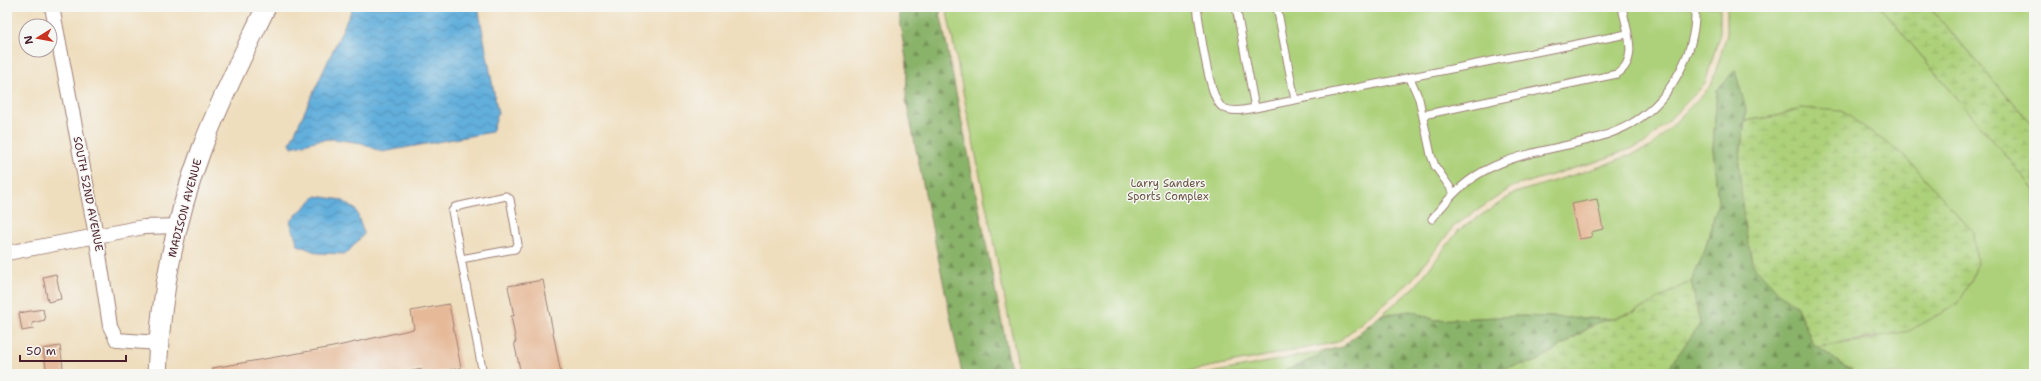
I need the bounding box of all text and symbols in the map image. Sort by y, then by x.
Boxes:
north arrow [18,18,58,58]
text: N [20,34,37,46]
street label: SOUTH 52ND AVENUE [69,135,107,253]
street label: MADISON AVENUE [165,157,205,259]
park label: Larry Sanders Sports Complex [1127,176,1209,204]
scale bar [20,337,126,363]
text: 50 m [26,343,56,359]

